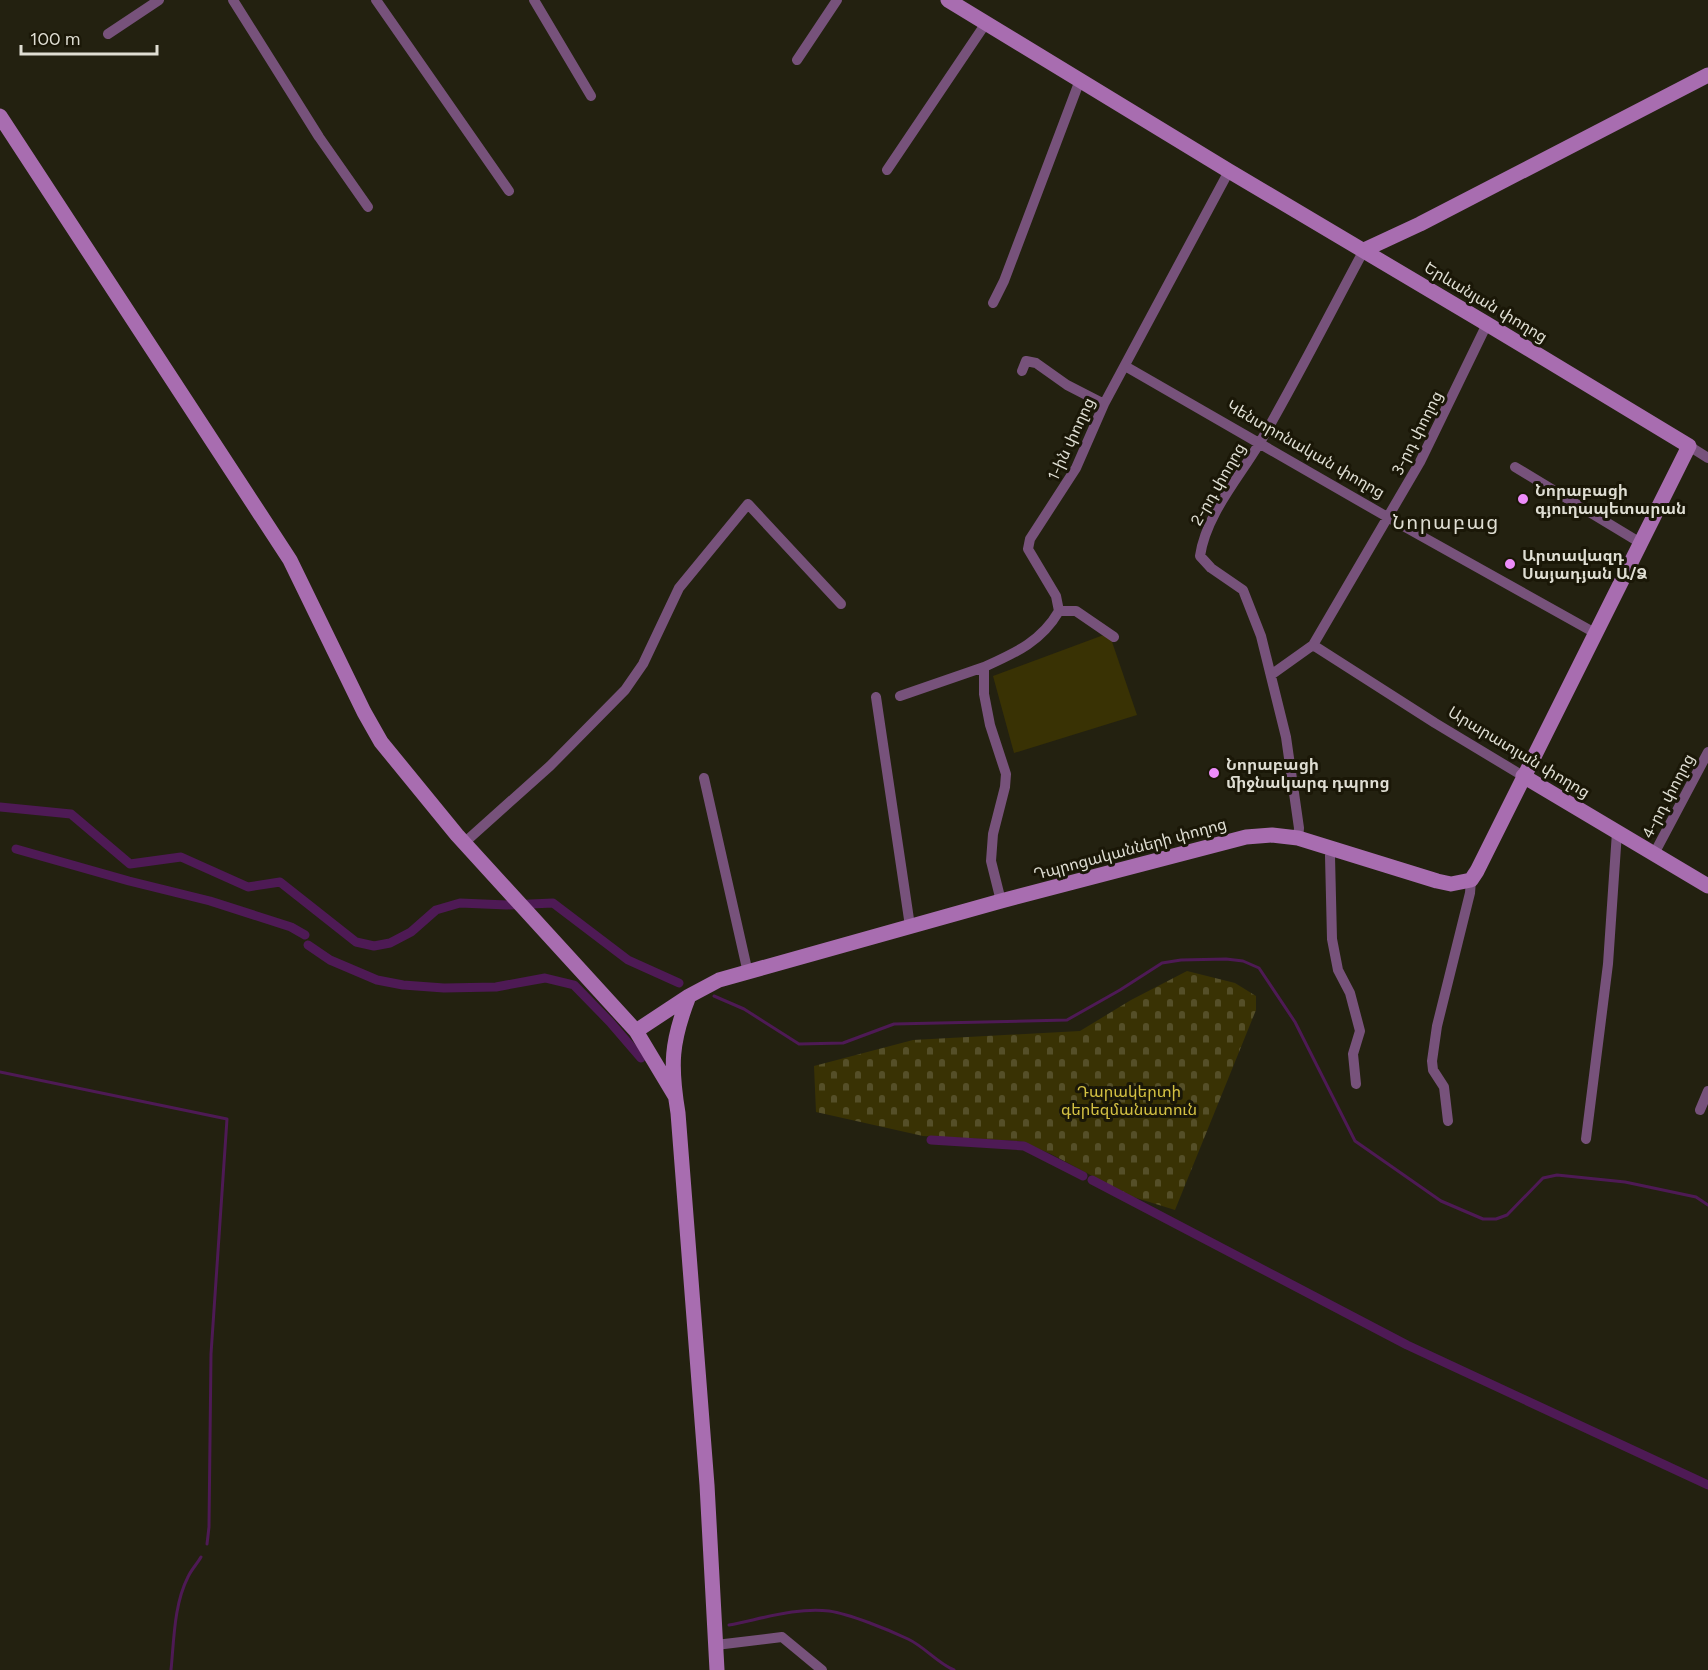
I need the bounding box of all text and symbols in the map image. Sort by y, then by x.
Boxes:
scale bar [21,18,158,56]
text: 100 m [30,28,80,50]
street label: Երևանյան փողոց [1421,258,1551,346]
street label: 3-րդ փողոց [1388,388,1446,478]
street label: 1-ին փողոց [1044,395,1098,483]
street label: Կենտրոնական փողոց [1224,396,1388,502]
street label: 2-րդ փողոց [1187,439,1249,529]
place label: Նորաբացի գյուղապետարան [1535,481,1686,518]
marker: Նորաբացի գյուղապետարան [1516,492,1530,506]
district label: Նորաբաց [1392,510,1500,534]
place label: Արտավազդ Սայադյան Ա/Ձ [1522,546,1647,583]
marker: Արտավազդ Սայադյան Ա/Ձ [1503,557,1517,571]
street label: Արարատյան փողոց [1445,702,1593,802]
street label: 4-րդ փողոց [1638,750,1698,842]
place label: Նորաբացի միջնակարգ դպրոց [1226,755,1390,792]
marker: Նորաբացի միջնակարգ դպրոց [1207,766,1221,780]
street label: Դպրոցականների փողոց [1031,814,1229,884]
park label: Դարակերտի գերեզմանատուն [1061,1082,1197,1119]

